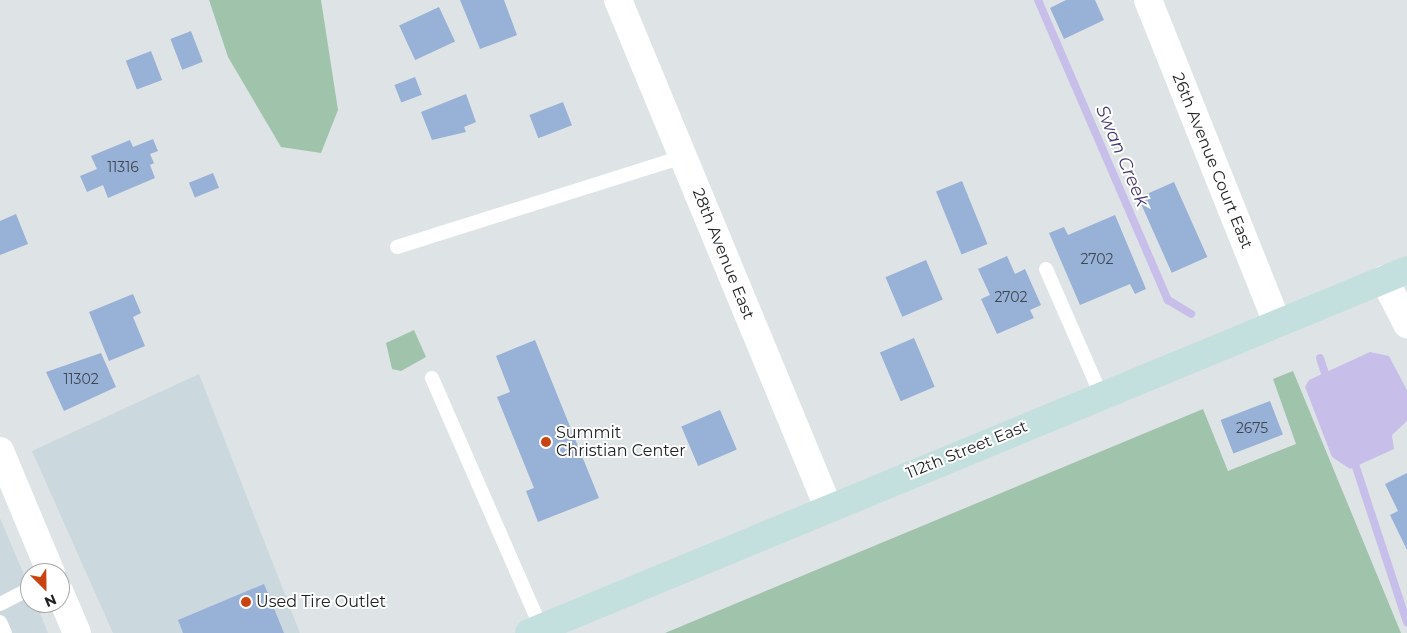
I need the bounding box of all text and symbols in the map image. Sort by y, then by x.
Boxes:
street label: 26th Avenue Court East [1168,70,1256,252]
water label: Swan Creek [1091,102,1153,210]
house number: 11316 [107,159,139,175]
street label: 28th Avenue East [688,186,758,322]
house number: 2702 [1080,251,1114,267]
house number: 2702 [994,289,1028,305]
house number: 11302 [63,371,99,387]
street label: 112th Street East [904,417,1030,483]
house number: 2675 [1236,420,1268,436]
place label: Summit Christian Center [556,423,686,461]
marker: Summit Christian Center [540,436,552,448]
north arrow [20,563,70,613]
text: N [42,590,59,611]
place label: Used Tire Outlet [256,592,386,612]
marker: Used Tire Outlet [240,596,252,608]

